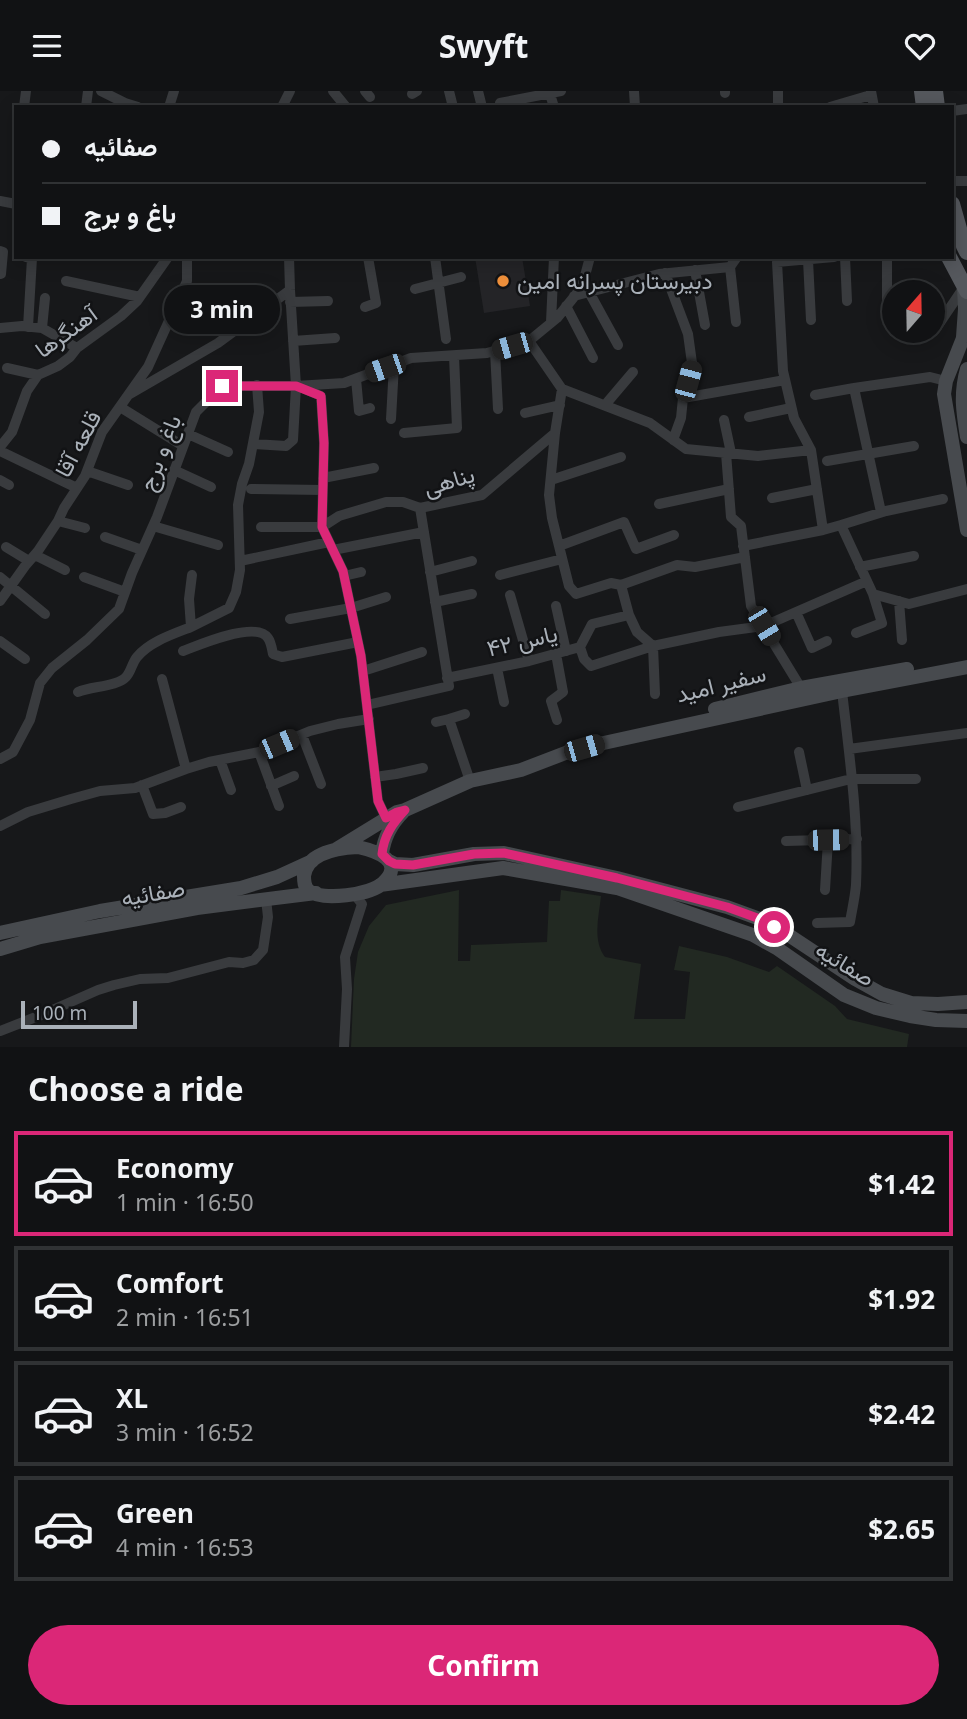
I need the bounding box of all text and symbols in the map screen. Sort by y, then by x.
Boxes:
text: Swyft [439,24,528,67]
icon: menu [28,27,66,65]
icon: heart [901,27,939,65]
text: صفائیه [84,128,158,164]
text: باغ و برج [84,195,176,231]
place label: دبیرستان پسرانه امین [517,264,713,297]
marker: دبیرستان پسرانه امین [495,273,511,289]
north arrow [882,280,945,343]
map controls [882,280,945,343]
callout: 3 min [164,285,280,334]
text: 3 min [190,293,254,325]
street label: آهنگرها [28,297,104,365]
car [489,330,536,362]
car [362,351,409,385]
car [673,358,704,404]
route end [206,370,238,402]
street label: قلعه آقا [46,404,108,483]
street label: باغ و برج [130,410,189,496]
street label: پناهی [419,457,478,504]
car [745,603,784,649]
street label: یاس ۴۲ [483,616,560,664]
street label: سفیر امید [672,656,769,710]
car [256,726,303,762]
car [561,732,608,764]
car [807,829,850,851]
street label: صفائیه [119,871,187,913]
route start [758,911,790,943]
street label: صفائیه [810,933,881,993]
scale bar [21,998,136,1030]
text: 100 m [32,1000,87,1026]
text: Choose a ride [28,1067,244,1110]
text: Economy [116,1150,234,1186]
icon: car [32,1152,95,1215]
text: $1.42 [868,1166,935,1202]
text: 1 min · 16:50 [116,1186,254,1218]
text: Comfort [116,1265,224,1301]
icon: car [32,1267,95,1330]
text: $1.92 [868,1281,935,1317]
text: 2 min · 16:51 [116,1301,254,1333]
text: XL [116,1380,148,1416]
icon: car [32,1382,95,1445]
text: $2.42 [868,1396,935,1432]
text: 3 min · 16:52 [116,1416,254,1448]
text: Green [116,1495,194,1531]
icon: car [32,1497,95,1560]
text: $2.65 [868,1511,935,1547]
text: 4 min · 16:53 [116,1531,254,1563]
button: Confirm [28,1625,939,1705]

